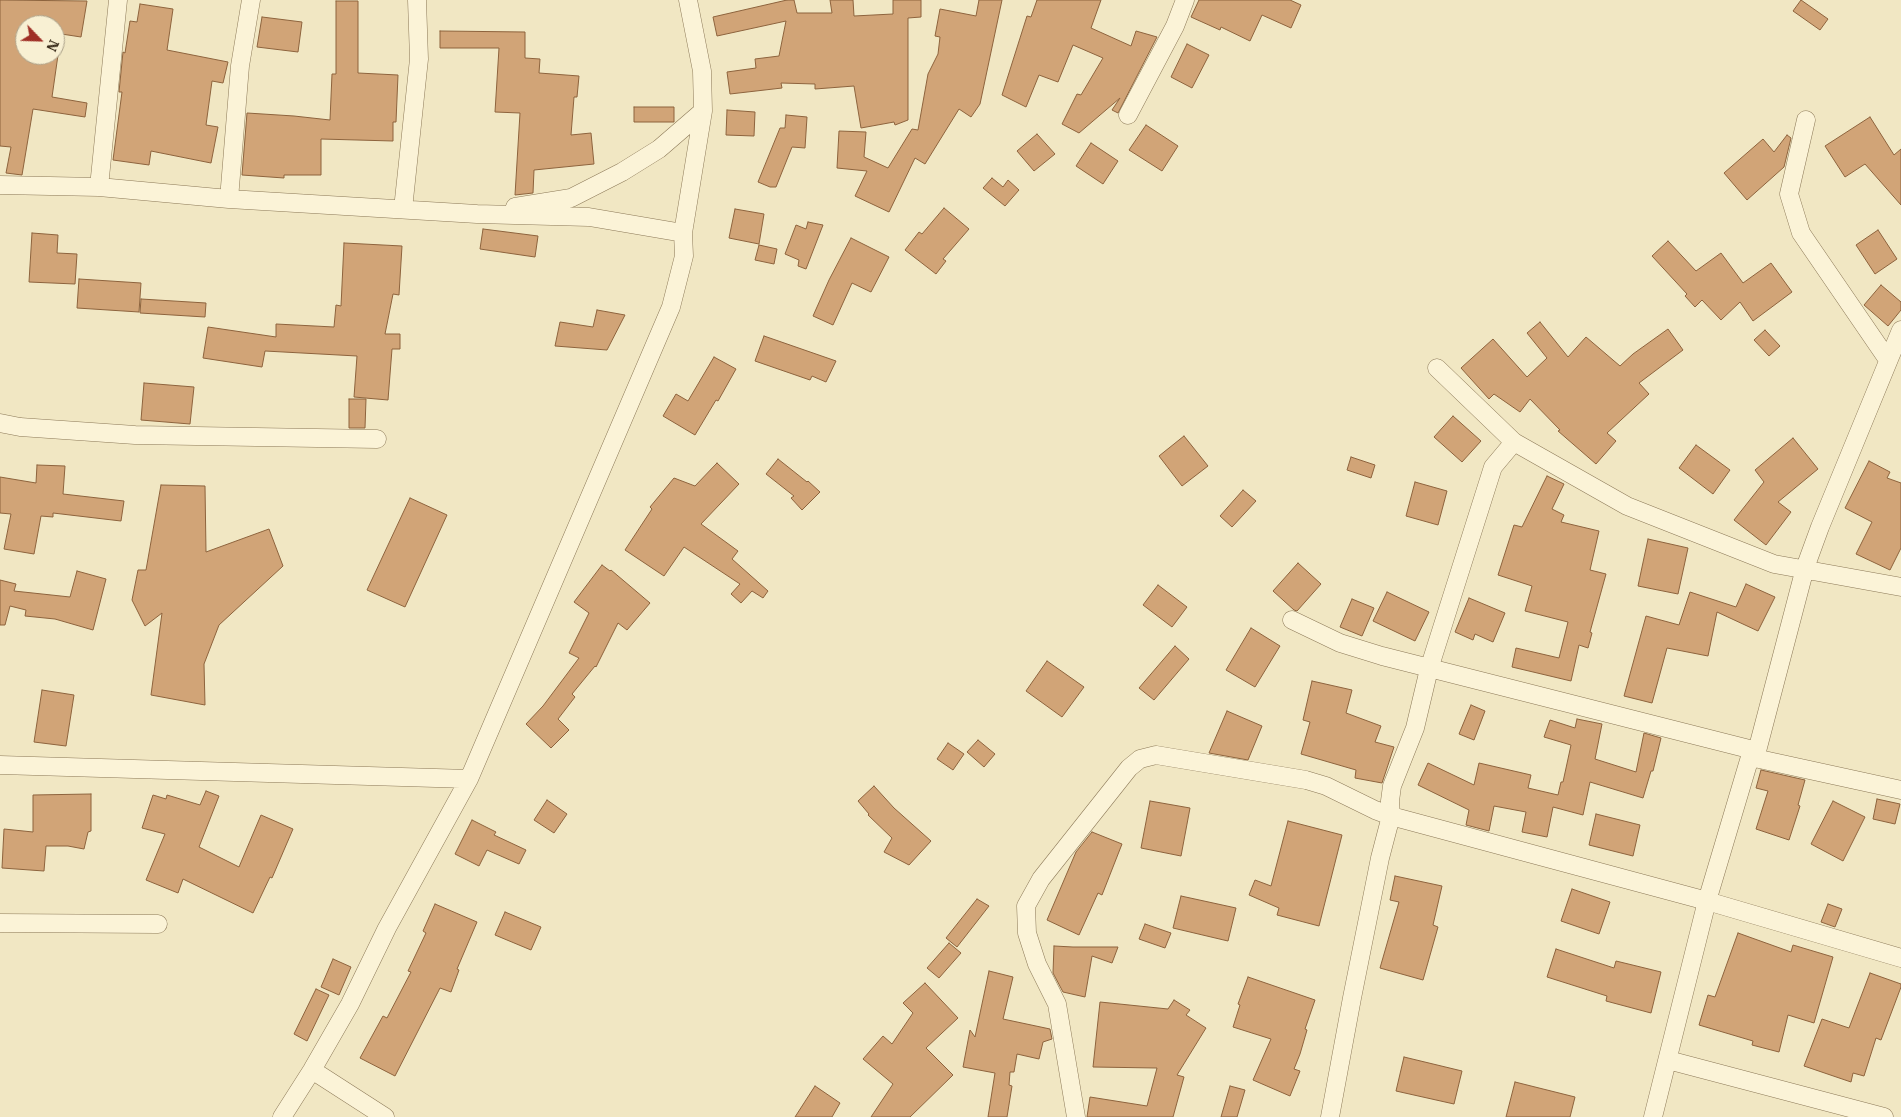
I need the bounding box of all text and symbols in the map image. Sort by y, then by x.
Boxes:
north arrow [15,15,65,65]
text: N [42,37,63,54]

